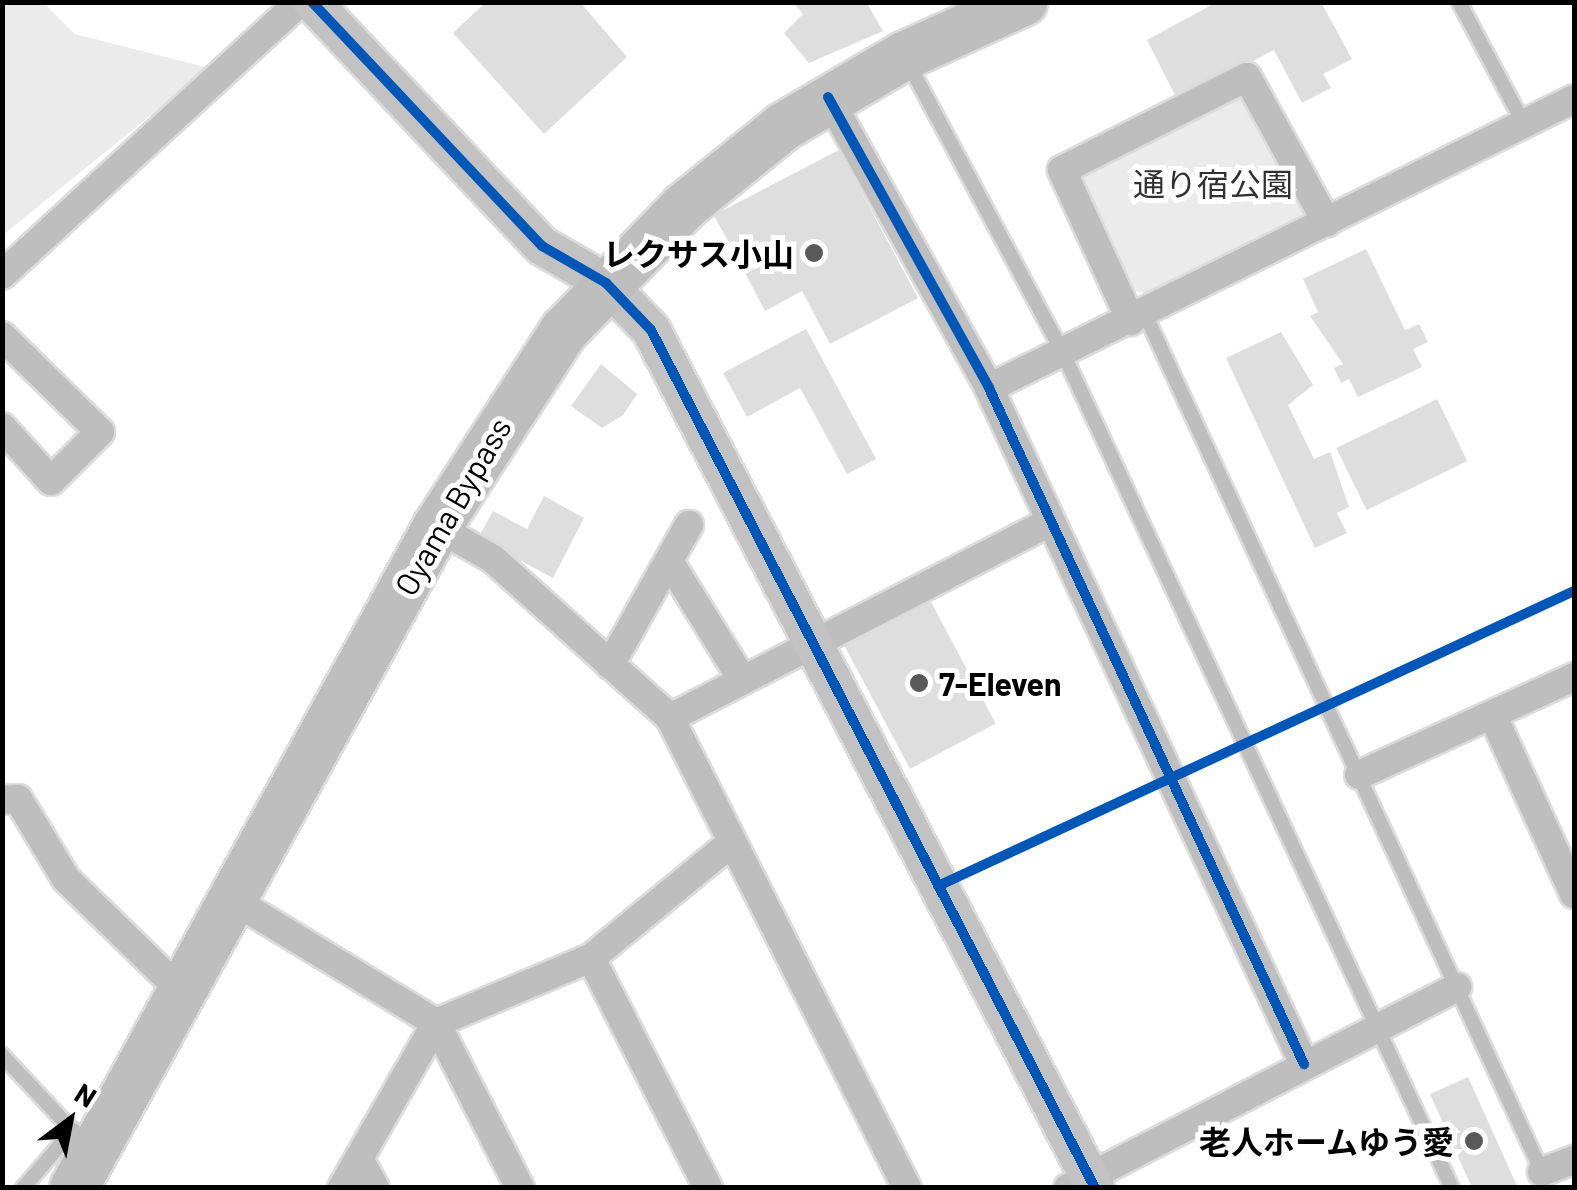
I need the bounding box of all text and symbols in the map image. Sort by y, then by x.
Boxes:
park label: 通り宿公園 [1133,164,1293,202]
place label: レクサス小山 [602,234,794,272]
marker: レクサス小山 [803,242,825,264]
street label: Oyama Bypass [386,410,518,602]
place label: 7-Eleven [939,664,1062,702]
marker: 7-Eleven [908,672,930,694]
north arrow [20,1070,120,1170]
text: N [69,1075,103,1114]
place label: 老人ホームゆう愛 [1198,1122,1454,1160]
marker: 老人ホームゆう愛 [1463,1130,1485,1152]

